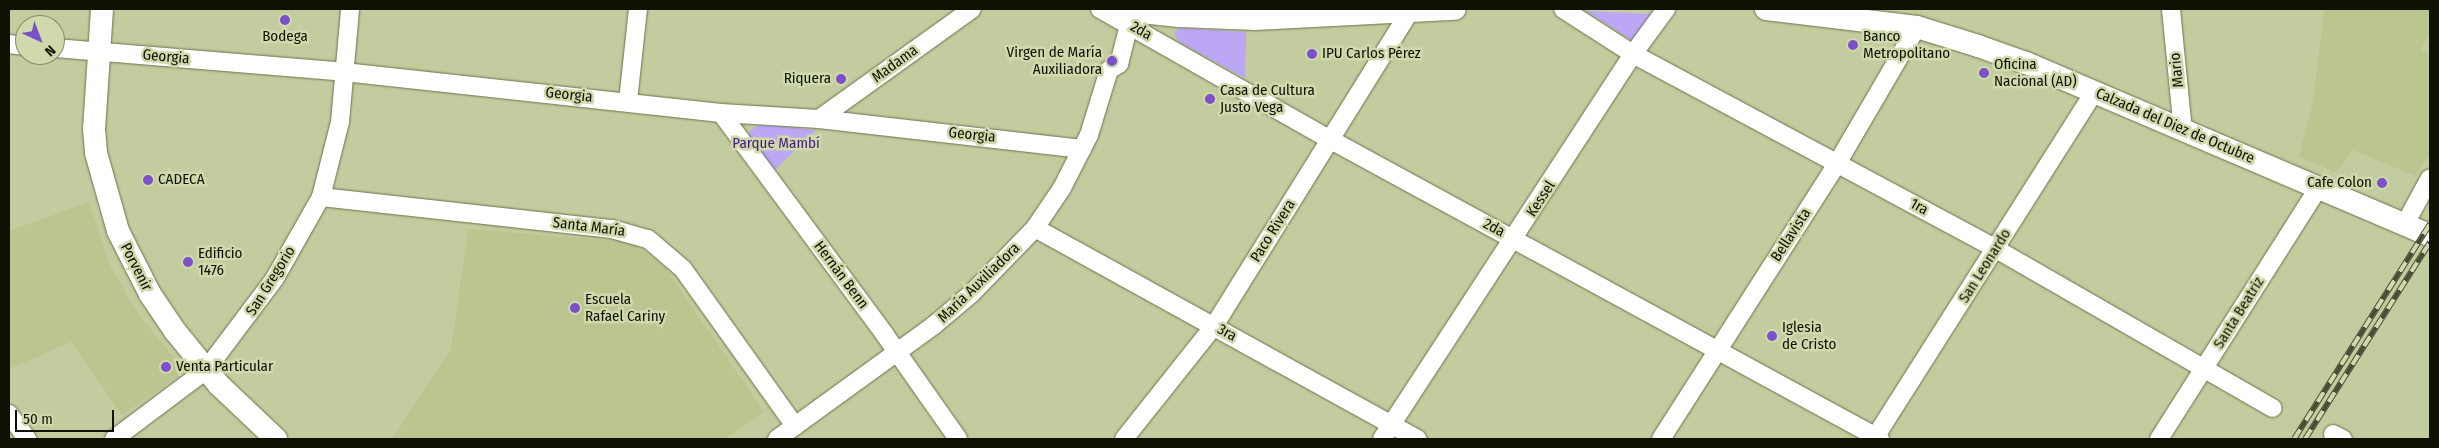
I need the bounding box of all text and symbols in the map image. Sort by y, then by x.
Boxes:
marker: Bodega [279,14,291,26]
north arrow [15,15,65,65]
street label: 2da [1127,18,1155,44]
place label: Banco Metropolitano [1863,27,1950,62]
place label: Bodega [262,28,308,46]
marker: Banco Metropolitano [1847,39,1859,51]
street label: Madama [869,41,921,87]
text: N [41,42,59,60]
place label: Virgen de María Auxiliadora [1007,43,1102,78]
place label: IPU Carlos Pérez [1322,45,1421,63]
street label: Georgia [142,46,190,68]
marker: IPU Carlos Pérez [1306,48,1318,60]
street label: Mario [2166,52,2188,88]
marker: Virgen de María Auxiliadora [1106,55,1118,67]
place label: Oficina Nacional (AD) [1994,55,2077,90]
marker: Oficina Nacional (AD) [1978,67,1990,79]
place label: Riquera [784,70,831,88]
marker: Riquera [835,73,847,85]
place label: Casa de Cultura Justo Vega [1220,81,1315,116]
street label: Georgia [545,84,593,106]
street label: Calzada del Diez de Octubre [2093,84,2257,168]
marker: Casa de Cultura Justo Vega [1204,93,1216,105]
street label: Georgia [948,124,996,146]
park label: Parque Mambí [732,135,820,153]
place label: CADECA [158,171,205,189]
marker: CADECA [142,174,154,186]
place label: Cafe Colon [2307,174,2372,192]
marker: Cafe Colon [2376,177,2388,189]
street label: Kessel [1523,178,1559,220]
street label: 1ra [1907,195,1931,219]
street label: Paco Rivera [1247,197,1299,265]
street label: Bellavista [1767,205,1815,265]
street label: Santa María [552,214,626,240]
street label: 2da [1480,215,1508,241]
street label: San Leonardo [1955,226,2015,306]
street label: Hernán Benn [810,238,872,312]
street label: María Auxiliadora [934,239,1024,327]
street label: Porvenir [116,240,156,294]
street label: San Gregorio [243,243,299,319]
place label: Edificio 1476 [198,244,242,279]
marker: Edificio 1476 [182,256,194,268]
street label: Santa Beatriz [2210,274,2268,352]
place label: Escuela Rafael Cariny [585,290,665,325]
marker: Escuela Rafael Cariny [569,302,581,314]
place label: Iglesia de Cristo [1782,318,1836,353]
street label: 3ra [1214,321,1240,345]
marker: Iglesia de Cristo [1766,330,1778,342]
place label: Venta Particular [176,358,273,376]
marker: Venta Particular [160,361,172,373]
scale bar [18,400,116,432]
text: 50 m [23,410,53,428]

